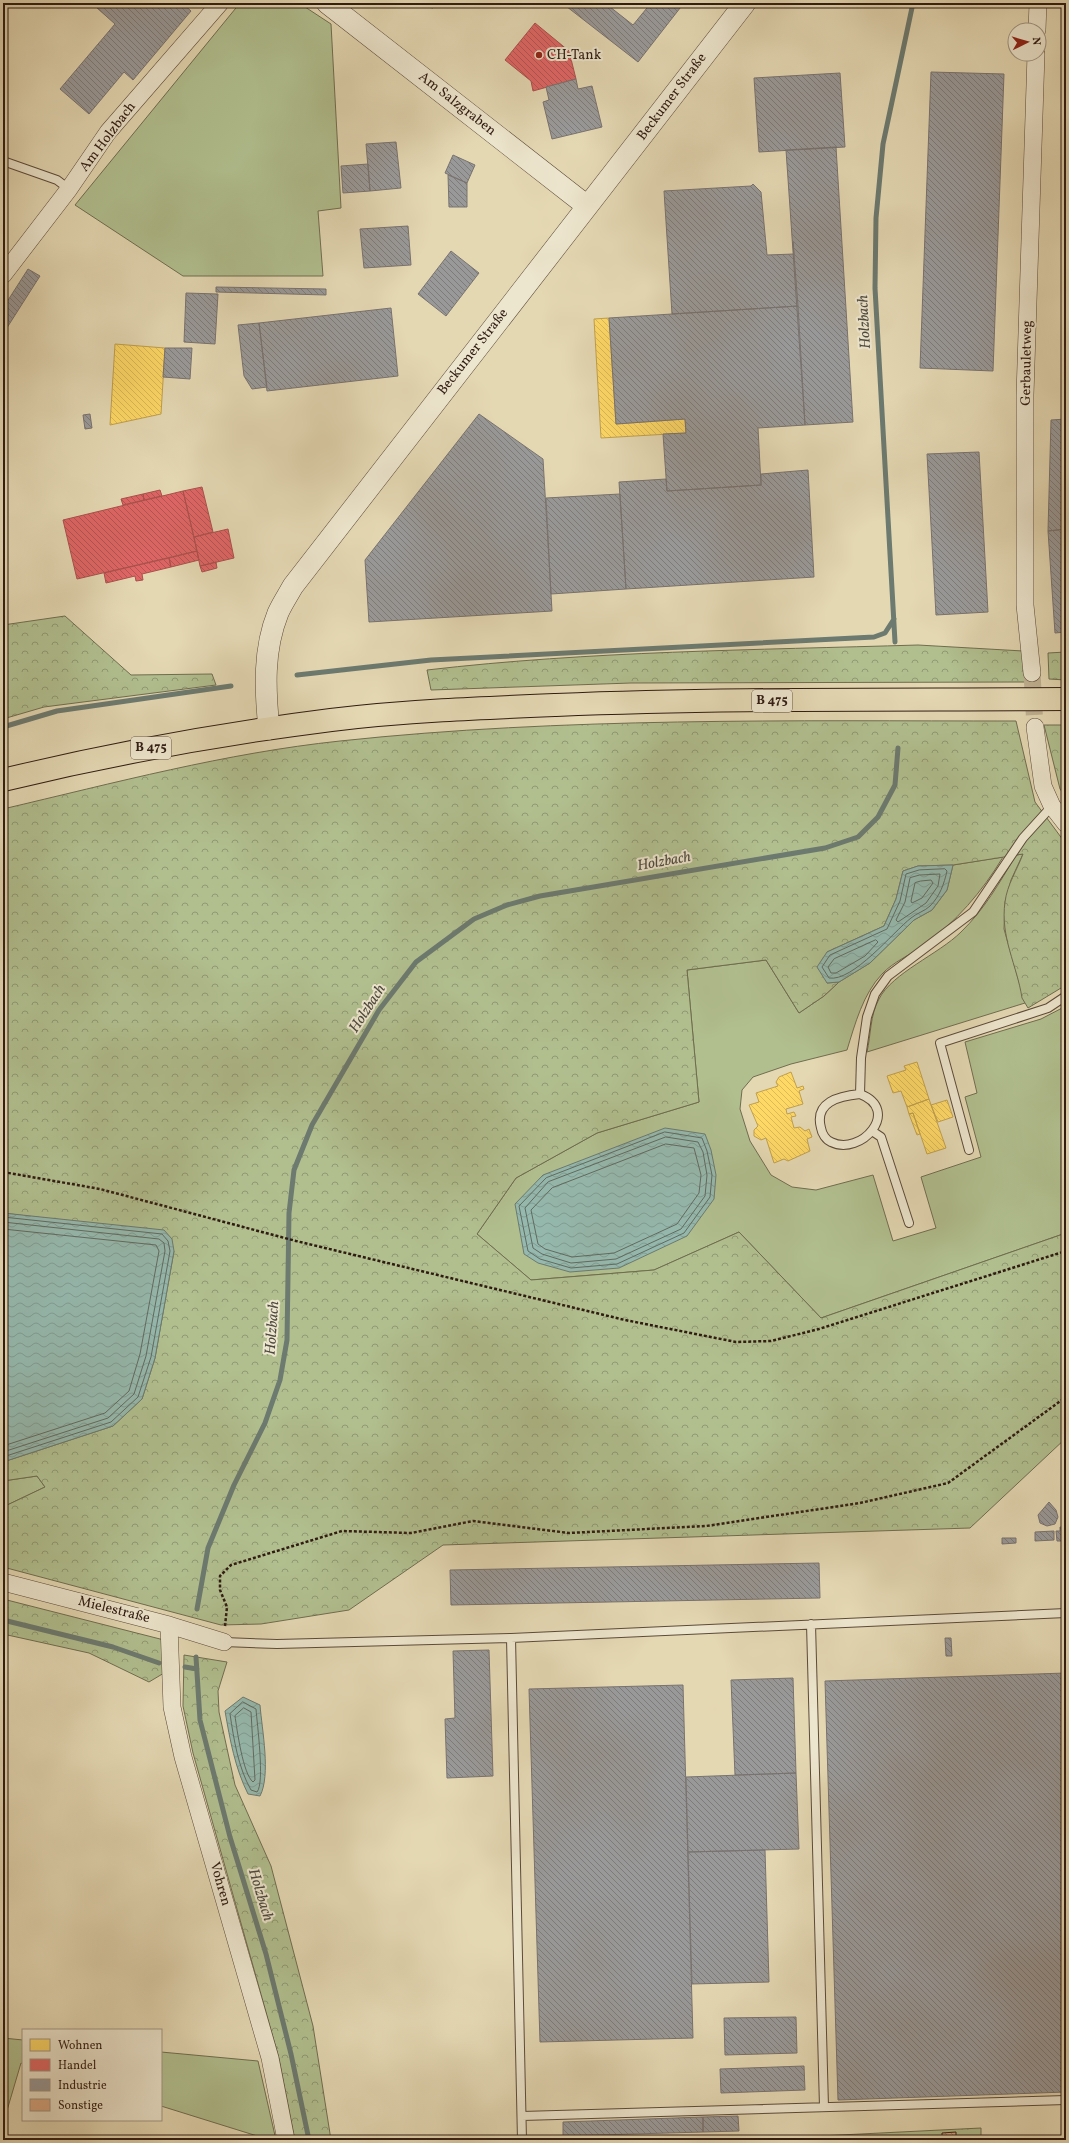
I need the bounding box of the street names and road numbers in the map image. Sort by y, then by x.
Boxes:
street label: Beckumer Straße [633,49,711,145]
street label: Am Salzgraben [414,68,500,140]
street label: Am Holzbach [75,98,141,176]
street label: Beckumer Straße [433,305,513,399]
street label: Gerbauletweg [1017,320,1037,406]
road number: B 475 [752,690,792,712]
road number: B 475 [131,737,171,759]
street label: Mielestraße [76,1592,152,1628]
street label: Vohren [205,1860,235,1908]

